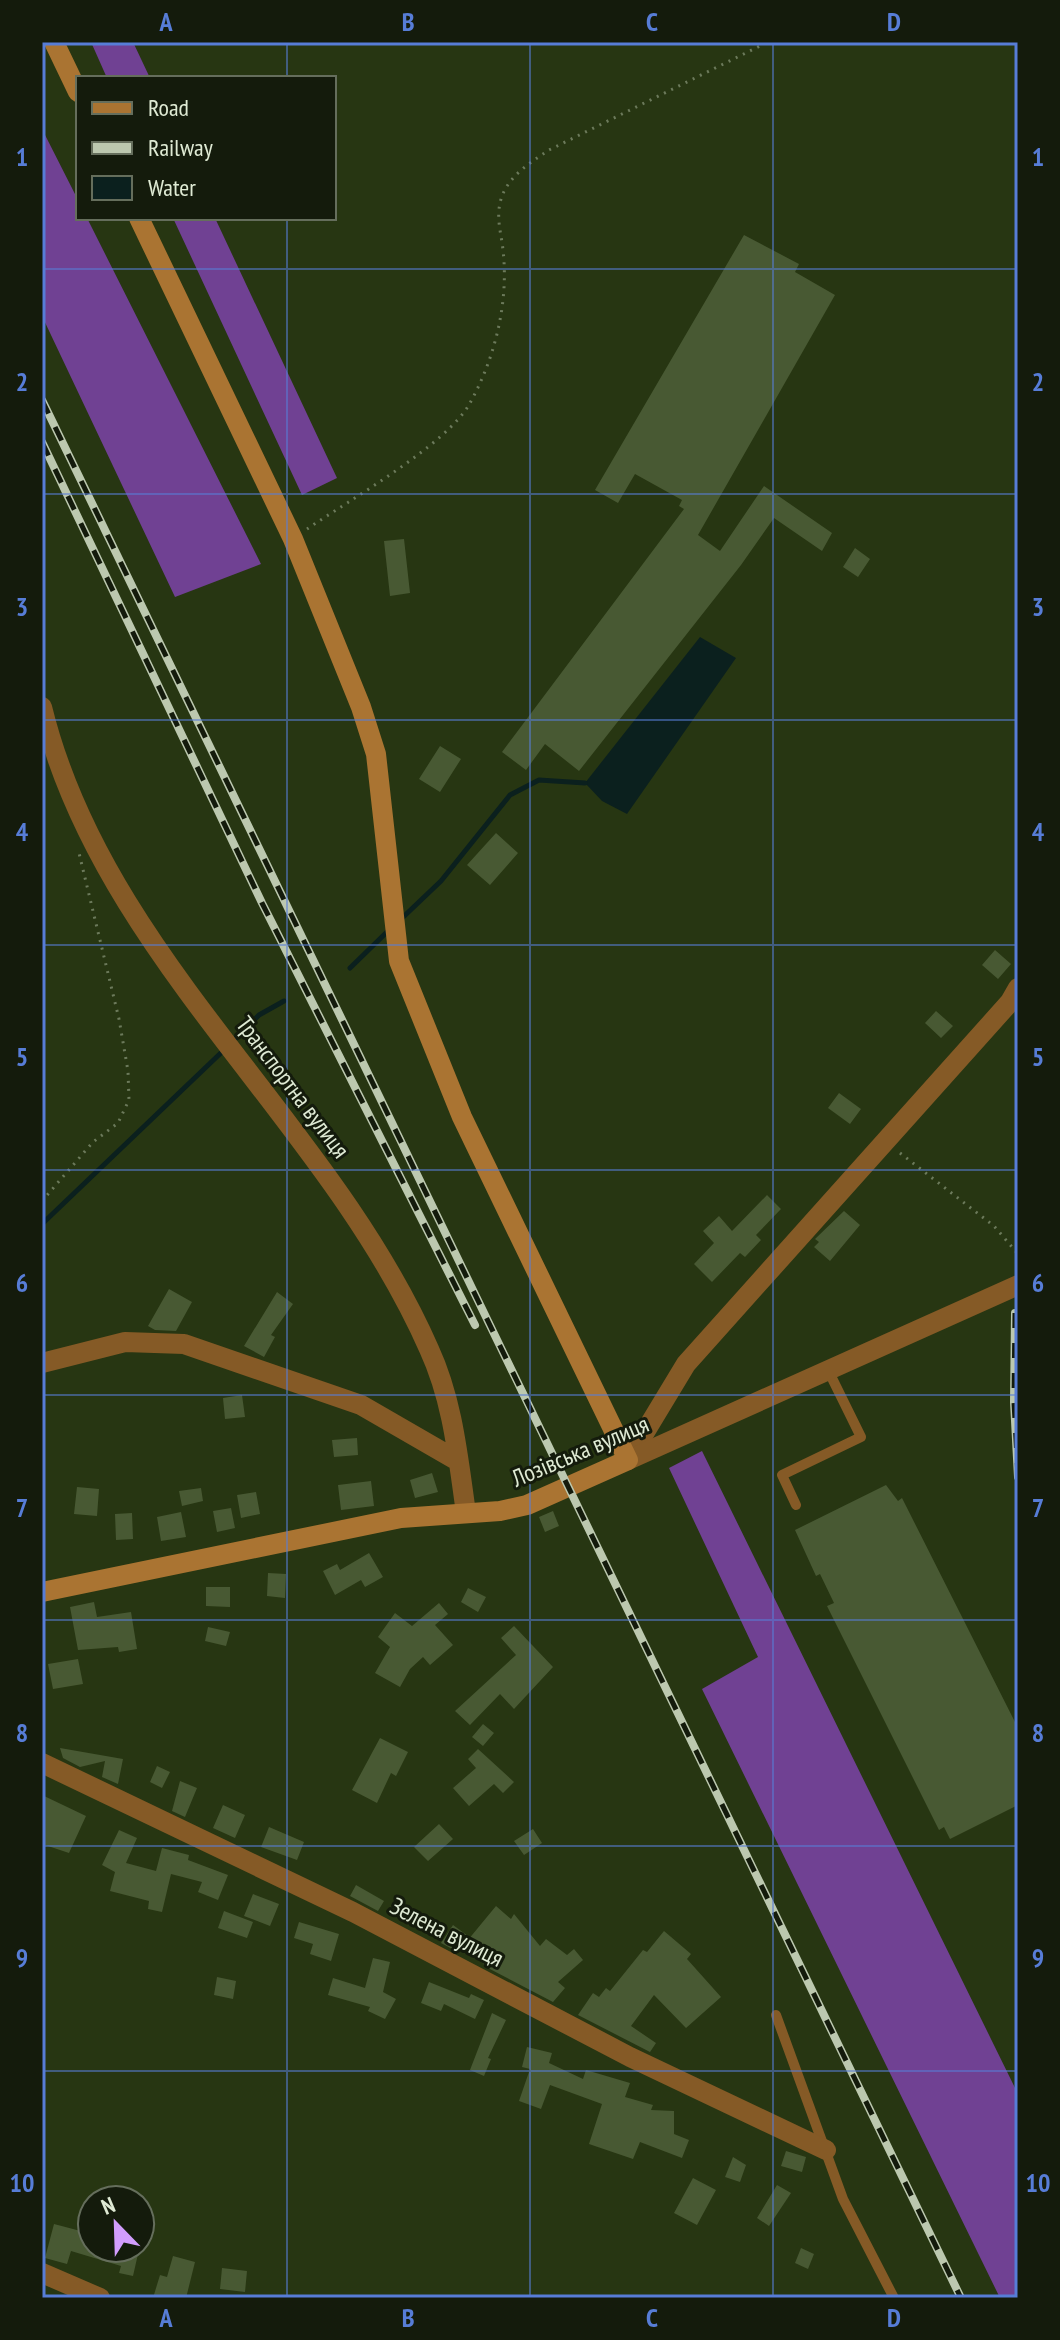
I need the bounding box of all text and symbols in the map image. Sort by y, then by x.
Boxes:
text: A [158,5,173,38]
text: B [402,5,415,38]
text: C [646,5,658,38]
text: D [887,5,901,38]
legend [76,76,336,220]
text: Road [148,92,189,123]
text: Railway [148,132,213,163]
text: 1 [16,140,28,173]
text: 1 [1032,140,1044,173]
text: Water [148,172,196,203]
text: 2 [16,365,28,398]
text: 2 [1032,365,1044,398]
text: 3 [16,590,28,623]
text: 3 [1032,590,1044,623]
text: 4 [16,815,29,848]
text: 4 [1032,815,1045,848]
street label: Транспортна вулиця [230,1010,356,1164]
text: 5 [16,1040,28,1073]
text: 5 [1032,1040,1044,1073]
text: 6 [16,1266,28,1299]
text: 6 [1032,1266,1044,1299]
street label: Лозівська вулиця [506,1408,653,1494]
text: 7 [16,1491,28,1524]
text: 7 [1032,1491,1044,1524]
text: 8 [16,1716,28,1749]
text: 8 [1032,1716,1044,1749]
street label: Зелена вулиця [385,1890,509,1974]
text: 9 [16,1941,28,1974]
text: 9 [1032,1941,1044,1974]
text: 10 [10,2166,34,2199]
text: 10 [1026,2166,1050,2199]
north arrow [76,2184,156,2264]
text: N [97,2190,119,2221]
text: A [158,2301,173,2334]
text: B [402,2301,415,2334]
text: C [646,2301,658,2334]
text: D [887,2301,901,2334]

